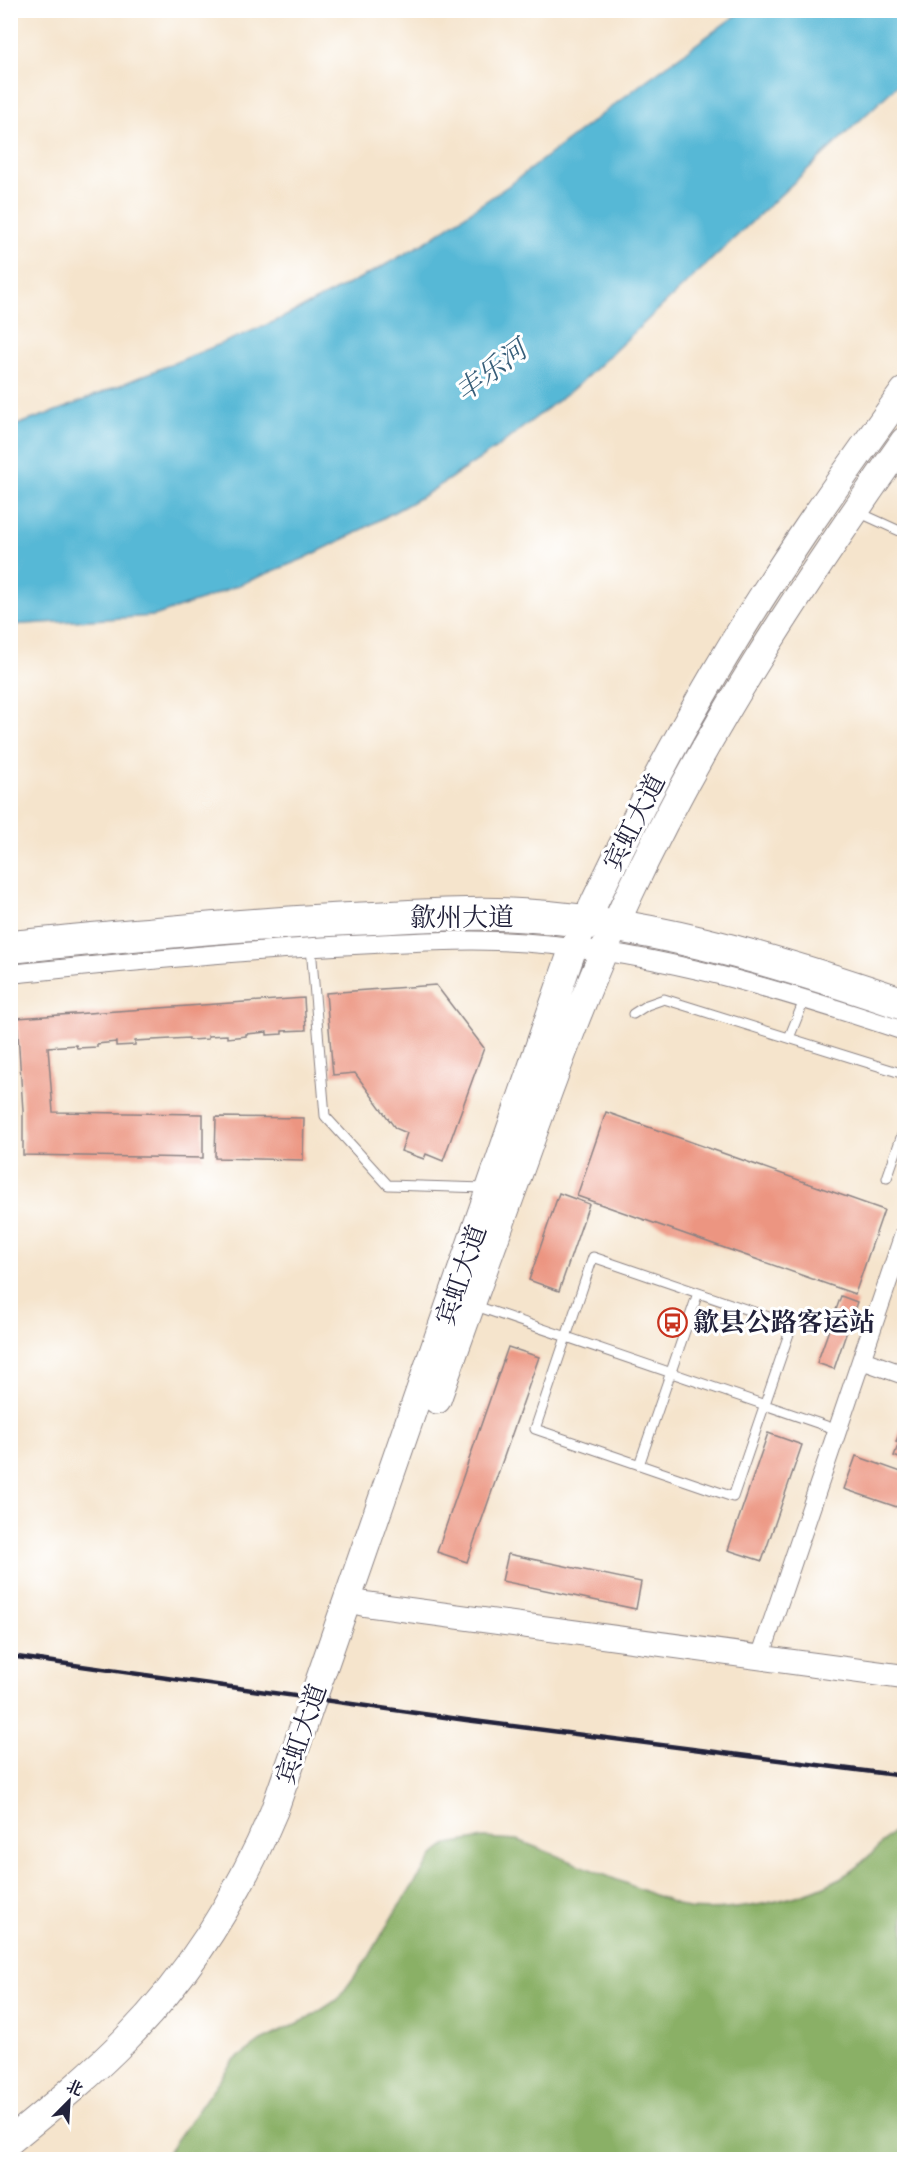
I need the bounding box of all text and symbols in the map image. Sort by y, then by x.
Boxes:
water label: 丰乐河 [448,330,541,413]
street label: 宾虹大道 [596,768,676,878]
street label: 歙州大道 [410,901,514,938]
street label: 宾虹大道 [429,1221,498,1331]
bus stop icon: 歙县公路客运站 [656,1306,688,1338]
place label: 歙县公路客运站 [693,1306,875,1343]
street label: 宾虹大道 [269,1680,338,1790]
north arrow [39,2071,99,2131]
text: 北 [62,2076,86,2103]

